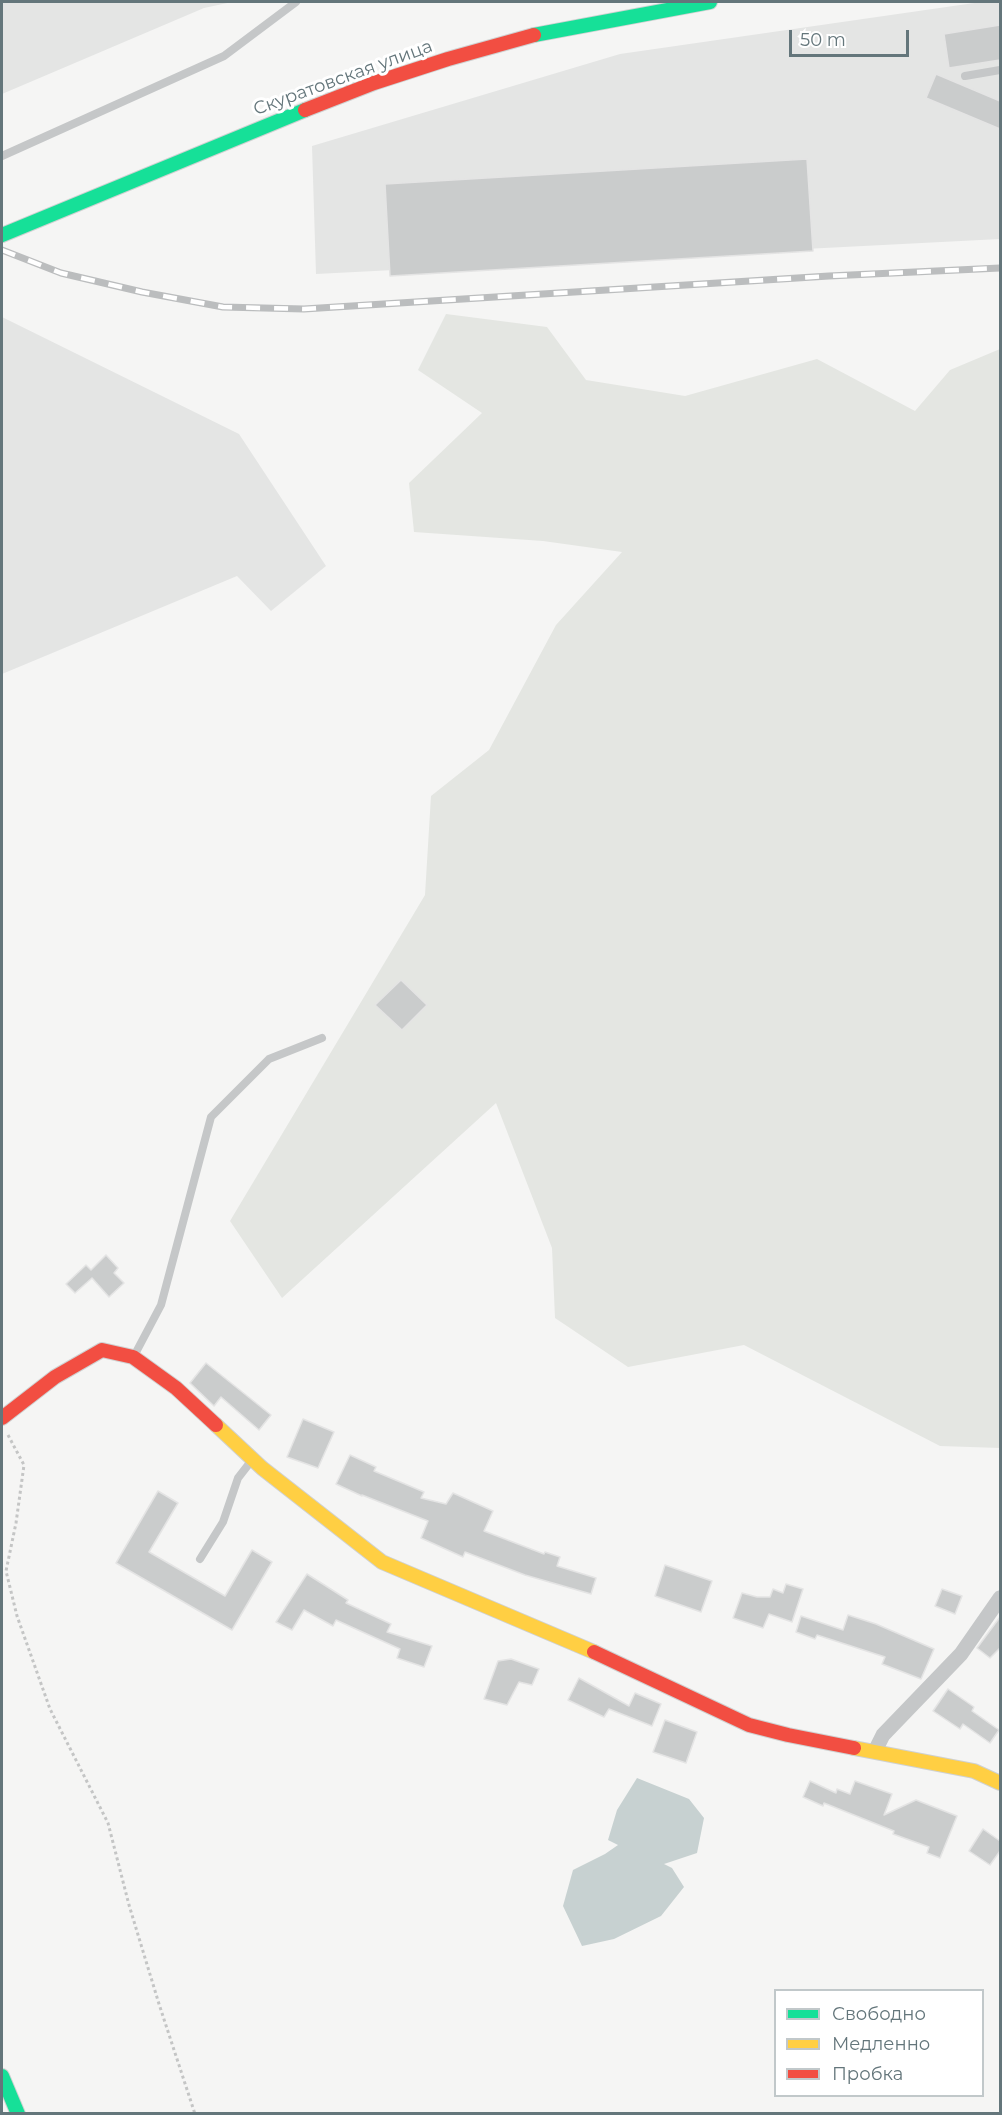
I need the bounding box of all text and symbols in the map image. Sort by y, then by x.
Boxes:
scale bar [792,18,912,56]
text: 50 m [800,29,846,51]
street label: Скуратовская улица [250,36,436,120]
legend [774,1989,984,2097]
text: Свободно [832,2003,926,2025]
text: Медленно [832,2033,930,2055]
text: Пробка [832,2063,903,2085]

